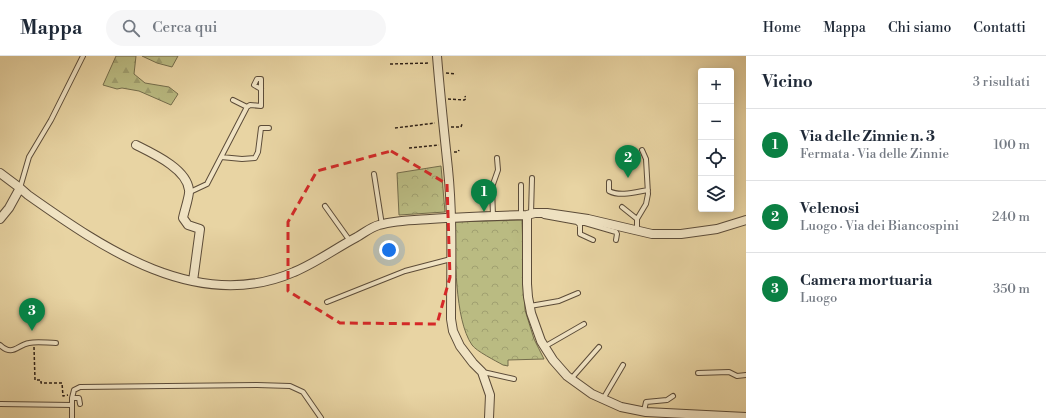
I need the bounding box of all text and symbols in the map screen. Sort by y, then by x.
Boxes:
search box [106,10,386,46]
text: Mappa [20,16,82,40]
icon: search [120,17,142,39]
text: Cerca qui [152,18,218,37]
text: Home [763,19,801,37]
text: Mappa [823,19,866,37]
text: Chi siamo [888,19,951,37]
text: Contatti [973,19,1026,37]
map controls [698,68,734,212]
button: + [698,68,734,104]
text: Vicino [762,71,813,93]
text: 3 risultati [973,74,1030,90]
button: − [698,104,734,140]
text: Via delle Zinnie n. 3 [800,127,935,146]
text: 1 [772,137,778,153]
text: 100 m [994,137,1030,153]
button: locate [698,140,734,176]
pin: 2 [615,145,641,178]
text: Fermata · Via delle Zinnie [800,146,949,162]
button: layers [698,176,734,212]
pin: 1 [471,179,497,212]
text: Velenosi [800,199,859,218]
text: 2 [771,209,779,225]
text: 240 m [992,209,1030,225]
text: Luogo · Via dei Biancospini [800,218,959,234]
your location [379,240,399,260]
text: Camera mortuaria [800,271,932,290]
text: 3 [771,281,779,297]
text: 350 m [993,281,1030,297]
text: Luogo [800,290,837,306]
pin: 3 [19,298,45,331]

